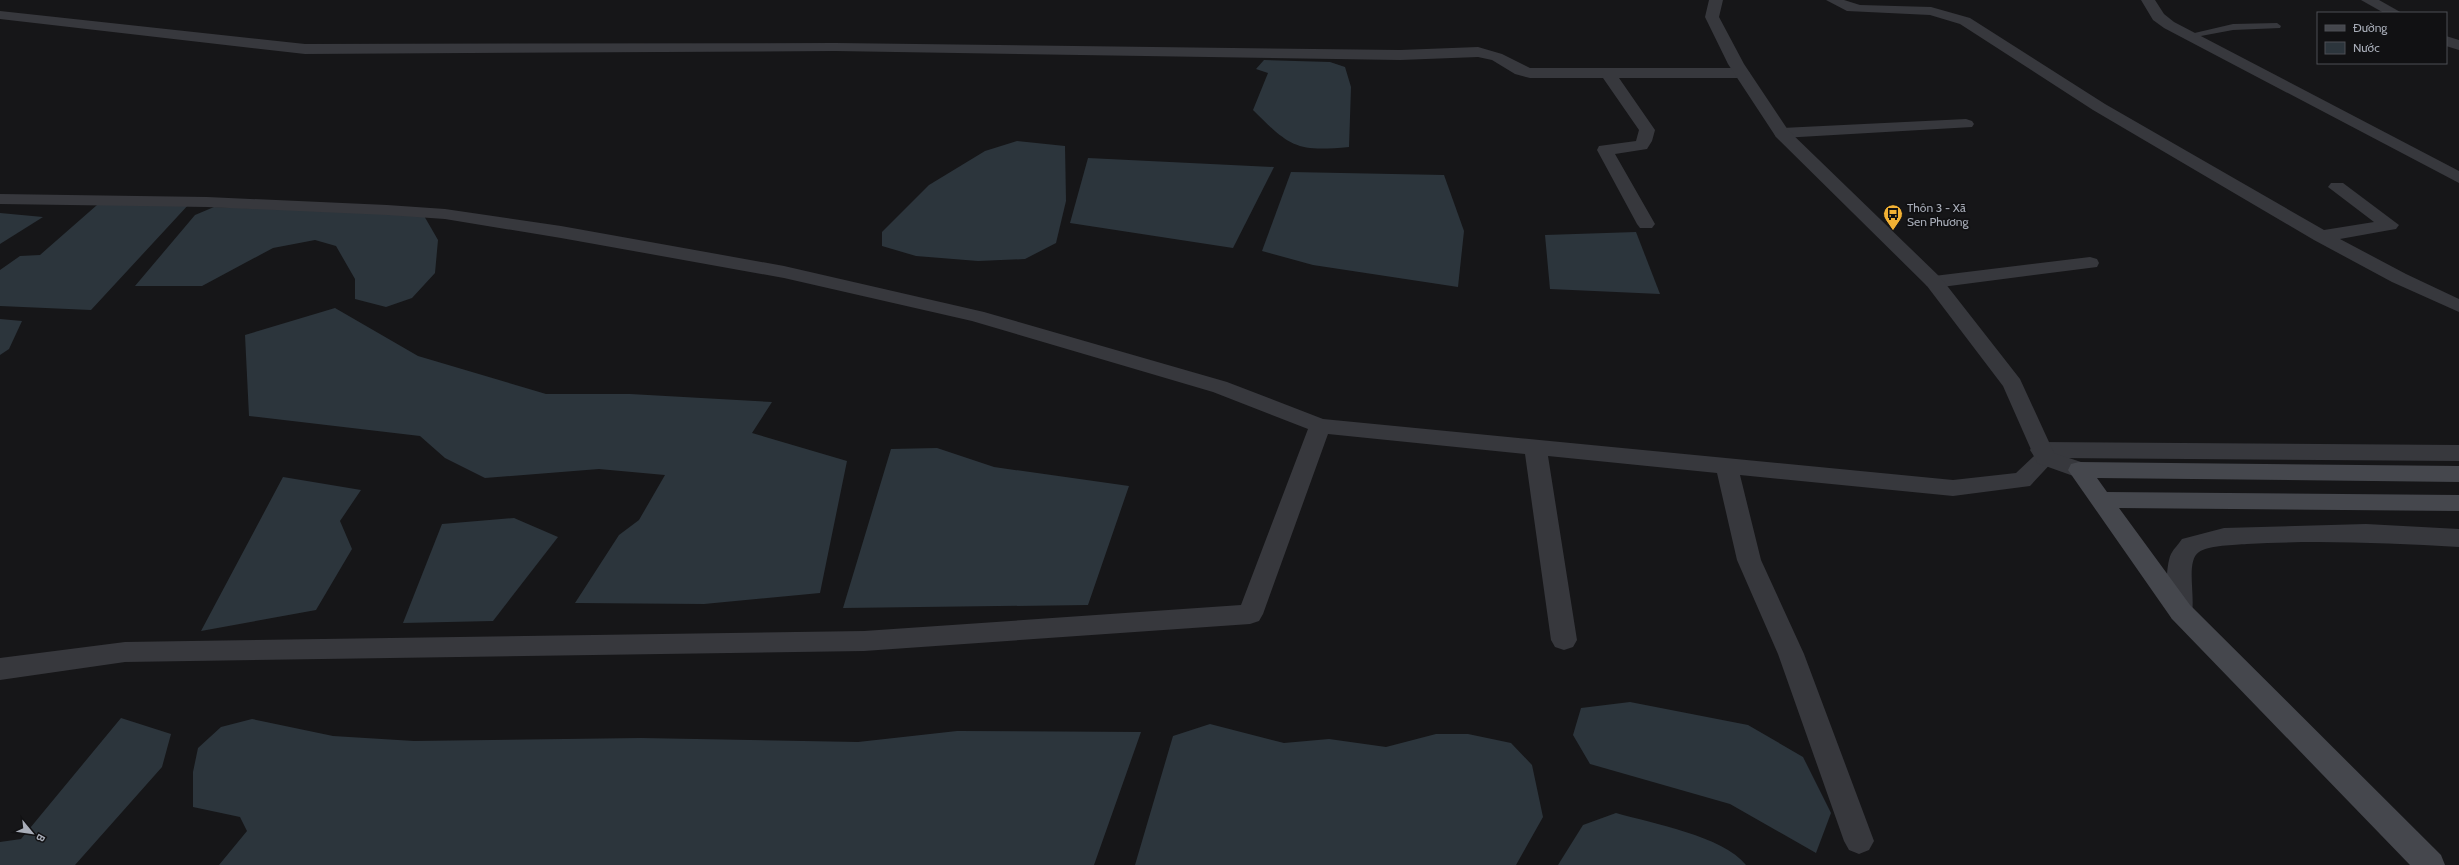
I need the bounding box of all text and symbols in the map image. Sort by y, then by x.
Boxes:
legend [2317,12,2447,64]
text: Đường [2353,20,2388,35]
text: Nước [2353,40,2380,55]
place label: Thôn 3 - Xã Sen Phương [1907,200,1969,229]
bus stop icon: Thôn 3 - Xã Sen Phương [1882,203,1904,231]
north arrow [12,813,52,853]
text: B [33,831,49,844]

